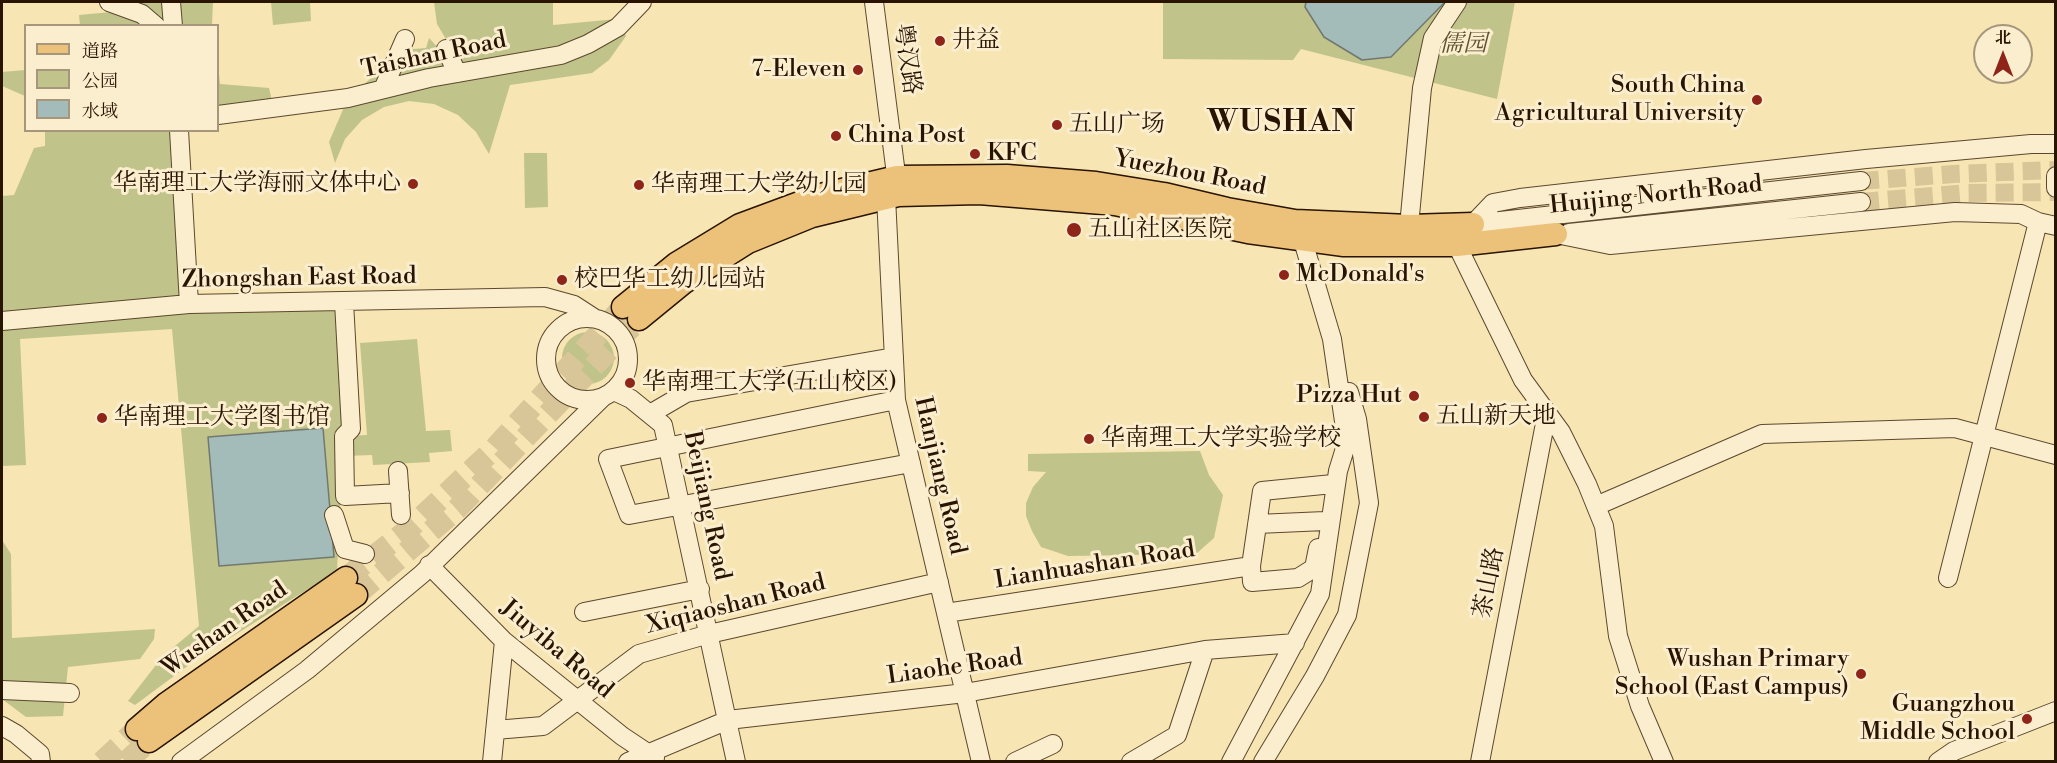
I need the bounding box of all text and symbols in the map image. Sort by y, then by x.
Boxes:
street label: 粤汉路 [887,21,925,97]
legend [24,24,219,132]
north arrow [1973,24,2033,84]
street label: Taishan Road [359,27,509,85]
place label: 井益 [952,27,1000,55]
text: 北 [1995,28,2011,48]
park label: 儒园 [1439,31,1487,59]
marker: 井益 [933,34,947,48]
text: 道路 [82,40,118,63]
place label: 7-Eleven [751,56,846,84]
marker: 7-Eleven [851,63,865,77]
text: 公园 [82,70,118,93]
place label: South China Agricultural University [1495,72,1745,128]
marker: South China Agricultural University [1750,93,1764,107]
text: 水域 [82,100,118,123]
district label: WUSHAN [1207,106,1357,142]
place label: 五山广场 [1069,111,1165,139]
marker: 五山广场 [1050,118,1064,132]
place label: China Post [848,122,966,150]
marker: China Post [829,129,843,143]
place label: KFC [987,140,1037,168]
street label: Yuezhou Road [1112,145,1268,203]
marker: KFC [968,147,982,161]
place label: 华南理工大学海丽文体中心 [113,170,401,198]
place label: 华南理工大学幼儿园 [651,171,867,199]
street label: Huijing North Road [1548,171,1764,221]
marker: 华南理工大学海丽文体中心 [406,177,420,191]
marker: 华南理工大学幼儿园 [632,178,646,192]
place label: 五山社区医院 [1088,216,1232,244]
marker: 五山社区医院 [1065,221,1083,239]
place label: McDonald's [1296,261,1425,289]
street label: Zhongshan East Road [181,263,417,295]
place label: 校巴华工幼儿园站 [574,266,766,294]
marker: McDonald's [1277,268,1291,282]
marker: 校巴华工幼儿园站 [555,273,569,287]
place label: 华南理工大学(五山校区) [642,369,897,397]
marker: 华南理工大学(五山校区) [623,376,637,390]
place label: Pizza Hut [1296,382,1402,410]
marker: Pizza Hut [1407,389,1421,403]
street label: Hanjiang Road [907,394,971,558]
place label: 五山新天地 [1436,403,1556,431]
place label: 华南理工大学图书馆 [114,404,330,432]
marker: 五山新天地 [1417,410,1431,424]
marker: 华南理工大学图书馆 [95,411,109,425]
place label: 华南理工大学实验学校 [1101,425,1341,453]
street label: Beijiang Road [676,429,736,583]
marker: 华南理工大学实验学校 [1082,432,1096,446]
street label: Lianhuashan Road [993,536,1197,596]
street label: 茶山路 [1469,545,1511,621]
street label: Xiqiaoshan Road [644,569,828,641]
street label: Wushan Road [157,576,293,684]
street label: Jiuyiba Road [494,594,618,706]
street label: Liaohe Road [885,644,1025,692]
place label: Wushan Primary School (East Campus) [1615,646,1849,702]
marker: Wushan Primary School (East Campus) [1854,667,1868,681]
place label: Guangzhou Middle School [1860,691,2015,747]
marker: Guangzhou Middle School [2020,712,2034,726]

